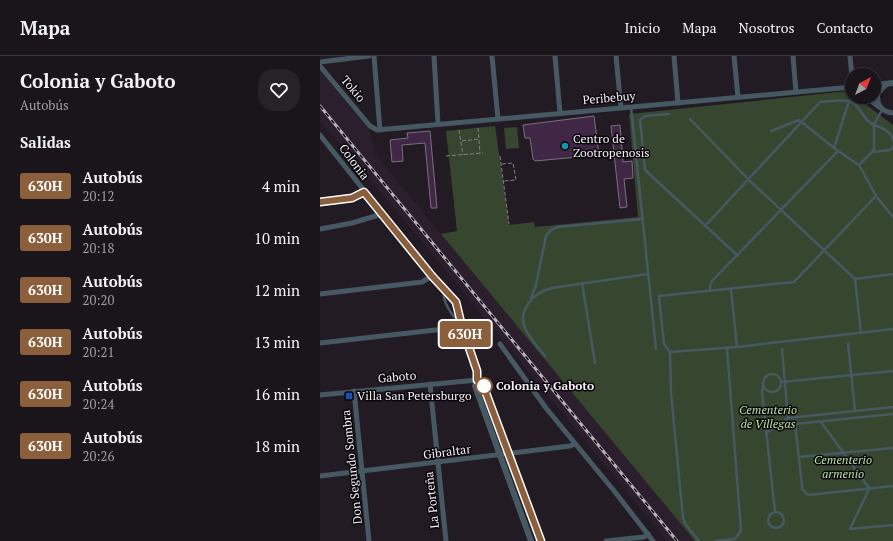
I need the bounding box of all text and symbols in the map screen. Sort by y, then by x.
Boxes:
text: Mapa [20,15,70,40]
text: Inicio [624,18,660,37]
text: Mapa [682,18,717,37]
text: Nosotros [739,18,795,37]
text: Contacto [817,18,873,37]
text: Colonia y Gaboto [20,68,176,93]
north arrow [845,68,881,104]
map controls [845,68,881,104]
button: heart [258,69,300,111]
street label: Tokio [338,72,369,105]
street label: Peribebuy [582,88,637,107]
text: Autobús [20,96,69,114]
place label: Centro de Zootropenosis [573,131,649,160]
text: Salidas [20,132,71,152]
street label: Colonia [336,141,373,183]
marker: Centro de Zootropenosis [560,141,570,151]
text: Autobús [83,167,143,187]
text: 630H [28,176,63,195]
text: 4 min [262,176,300,196]
text: 20:12 [83,187,114,205]
text: Autobús [83,219,143,239]
text: 630H [28,228,63,247]
text: 10 min [254,228,300,248]
text: 20:18 [83,239,114,257]
text: Autobús [83,271,143,291]
text: 630H [28,280,63,299]
text: 12 min [254,280,300,300]
text: 20:20 [83,291,114,309]
line badge: 630H [437,321,493,347]
text: Autobús [83,323,143,343]
text: 630H [448,324,482,343]
text: 630H [28,332,63,351]
text: 13 min [254,332,300,352]
text: 20:21 [83,343,114,361]
street label: Gaboto [377,367,417,386]
text: Autobús [83,375,143,395]
marker: Colonia y Gaboto [475,377,493,395]
place label: Colonia y Gaboto [496,378,594,393]
text: 630H [28,384,63,403]
text: 16 min [254,384,300,404]
place label: Villa San Petersburgo [357,388,472,403]
marker: Villa San Petersburgo [344,391,354,401]
text: 20:24 [83,395,114,413]
park label: Cementerio de Villegas [739,402,797,431]
street label: Don Segundo Sombra [338,409,365,525]
text: Autobús [83,427,143,447]
text: 630H [28,436,63,455]
text: 18 min [254,436,300,456]
street label: Gibraltar [422,441,472,462]
text: 20:26 [83,447,114,465]
park label: Cementerio armenio [814,452,872,481]
street label: La Porteña [421,471,442,529]

